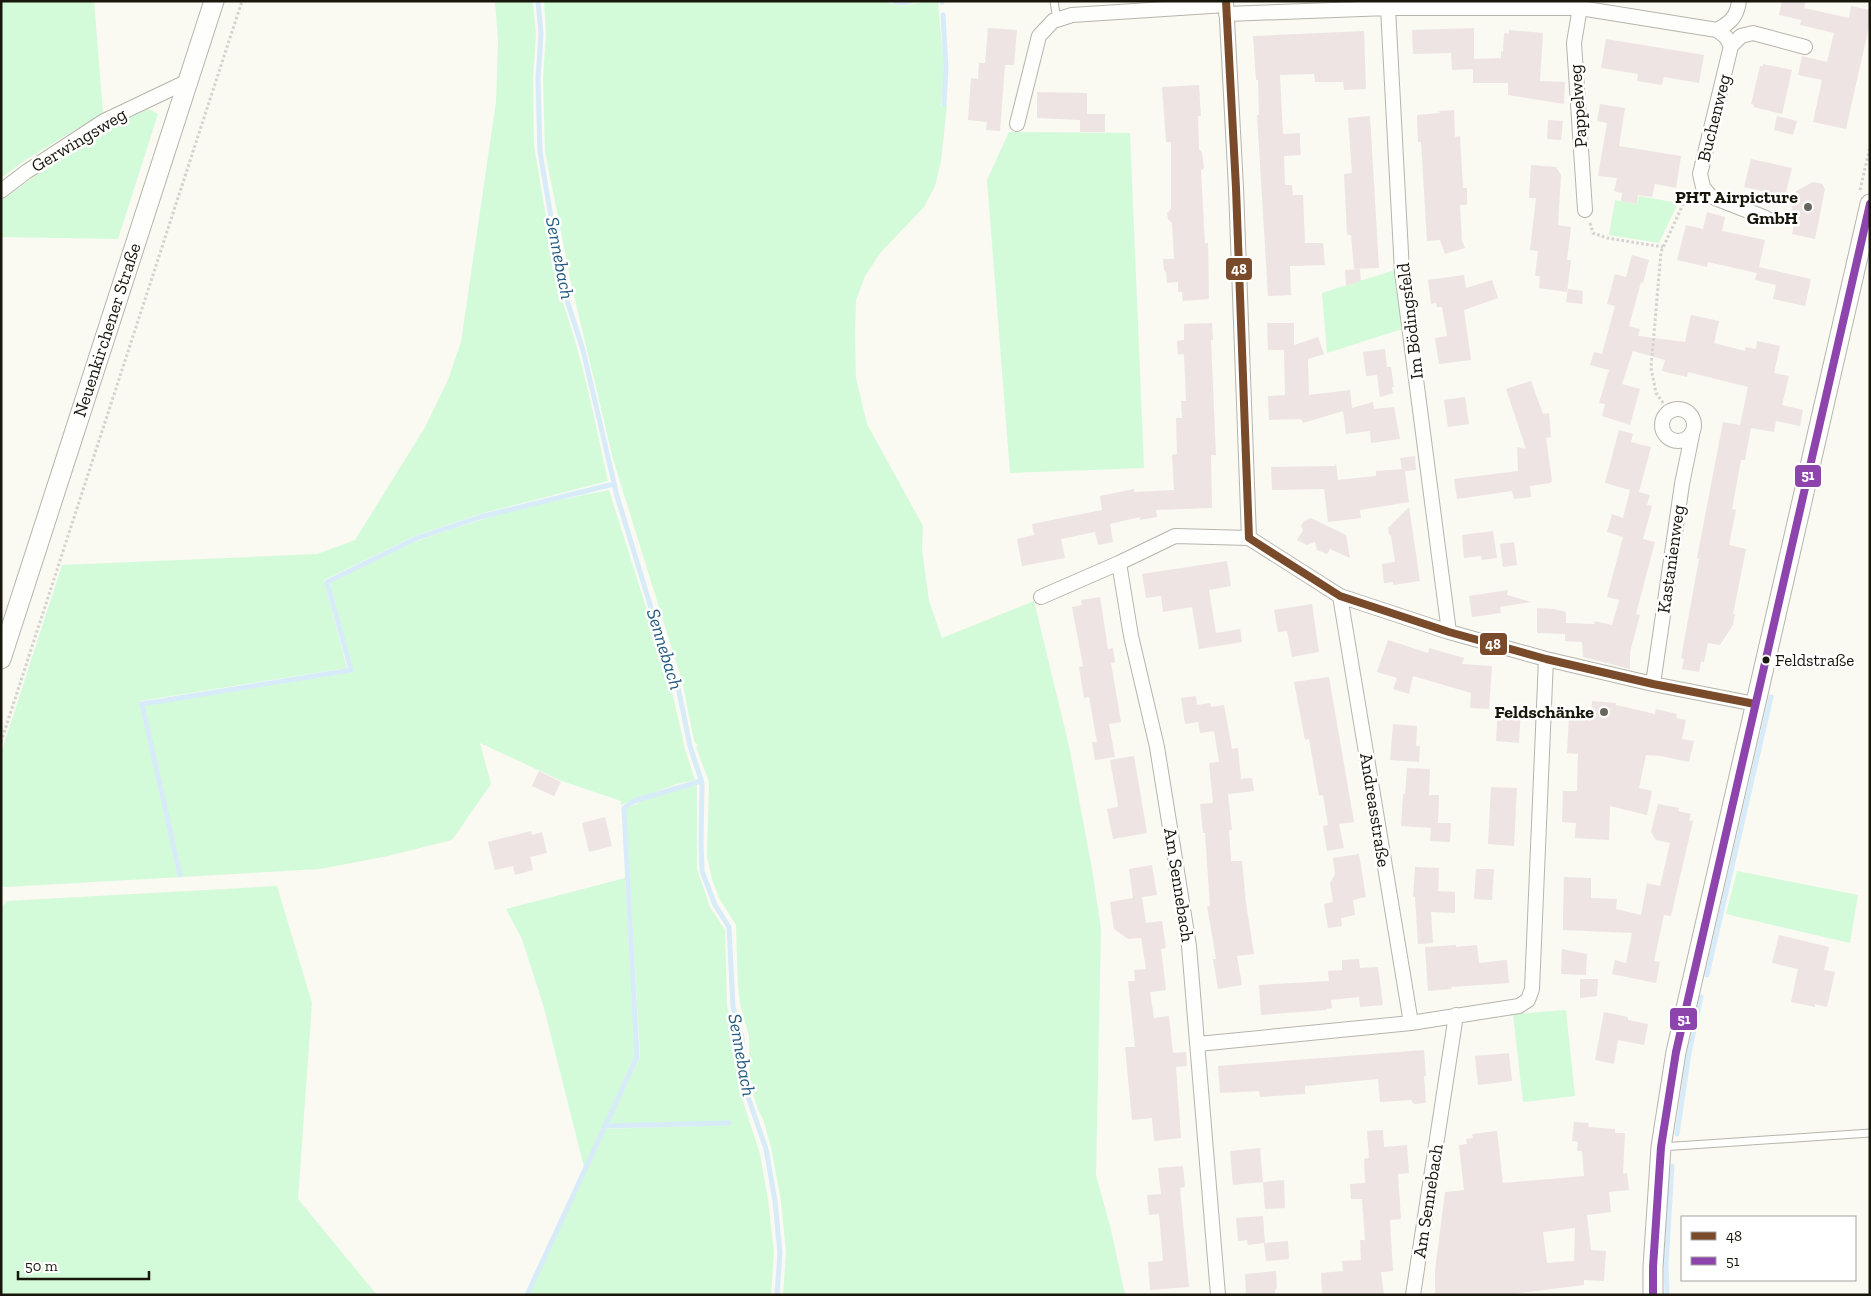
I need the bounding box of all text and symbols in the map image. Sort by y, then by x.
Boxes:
street label: Pappelweg [1564,63,1592,149]
street label: Buchenweg [1692,72,1736,164]
street label: Gerwingsweg [27,103,131,177]
place label: PHT Airpicture GmbH [1675,186,1798,229]
marker: PHT Airpicture GmbH [1802,201,1814,213]
water label: Sennebach [541,215,579,301]
street label: Neuenkirchener Straße [68,240,146,420]
line badge: 48 [1225,257,1253,281]
text: 48 [1231,261,1247,278]
street label: Im Bödingsfeld [1392,261,1428,381]
line badge: 51 [1794,464,1822,488]
text: 51 [1802,467,1815,484]
street label: Kastanienweg [1653,503,1690,615]
water label: Sennebach [642,606,688,692]
line badge: 48 [1479,632,1508,656]
text: 48 [1485,636,1501,653]
place label: Feldstraße [1775,650,1854,670]
marker: Feldstraße [1761,655,1771,665]
place label: Feldschänke [1494,701,1594,723]
marker: Feldschänke [1598,706,1610,718]
street label: Andreasstraße [1355,751,1395,869]
street label: Am Sennebach [1159,826,1199,944]
line badge: 51 [1669,1007,1698,1031]
text: 51 [1678,1011,1691,1028]
water label: Sennebach [723,1012,761,1098]
street label: Am Sennebach [1408,1142,1448,1260]
legend [1681,1216,1856,1281]
text: 48 [1726,1227,1742,1245]
scale bar [18,1248,149,1280]
text: 51 [1726,1252,1740,1270]
text: 50 m [25,1257,58,1275]

